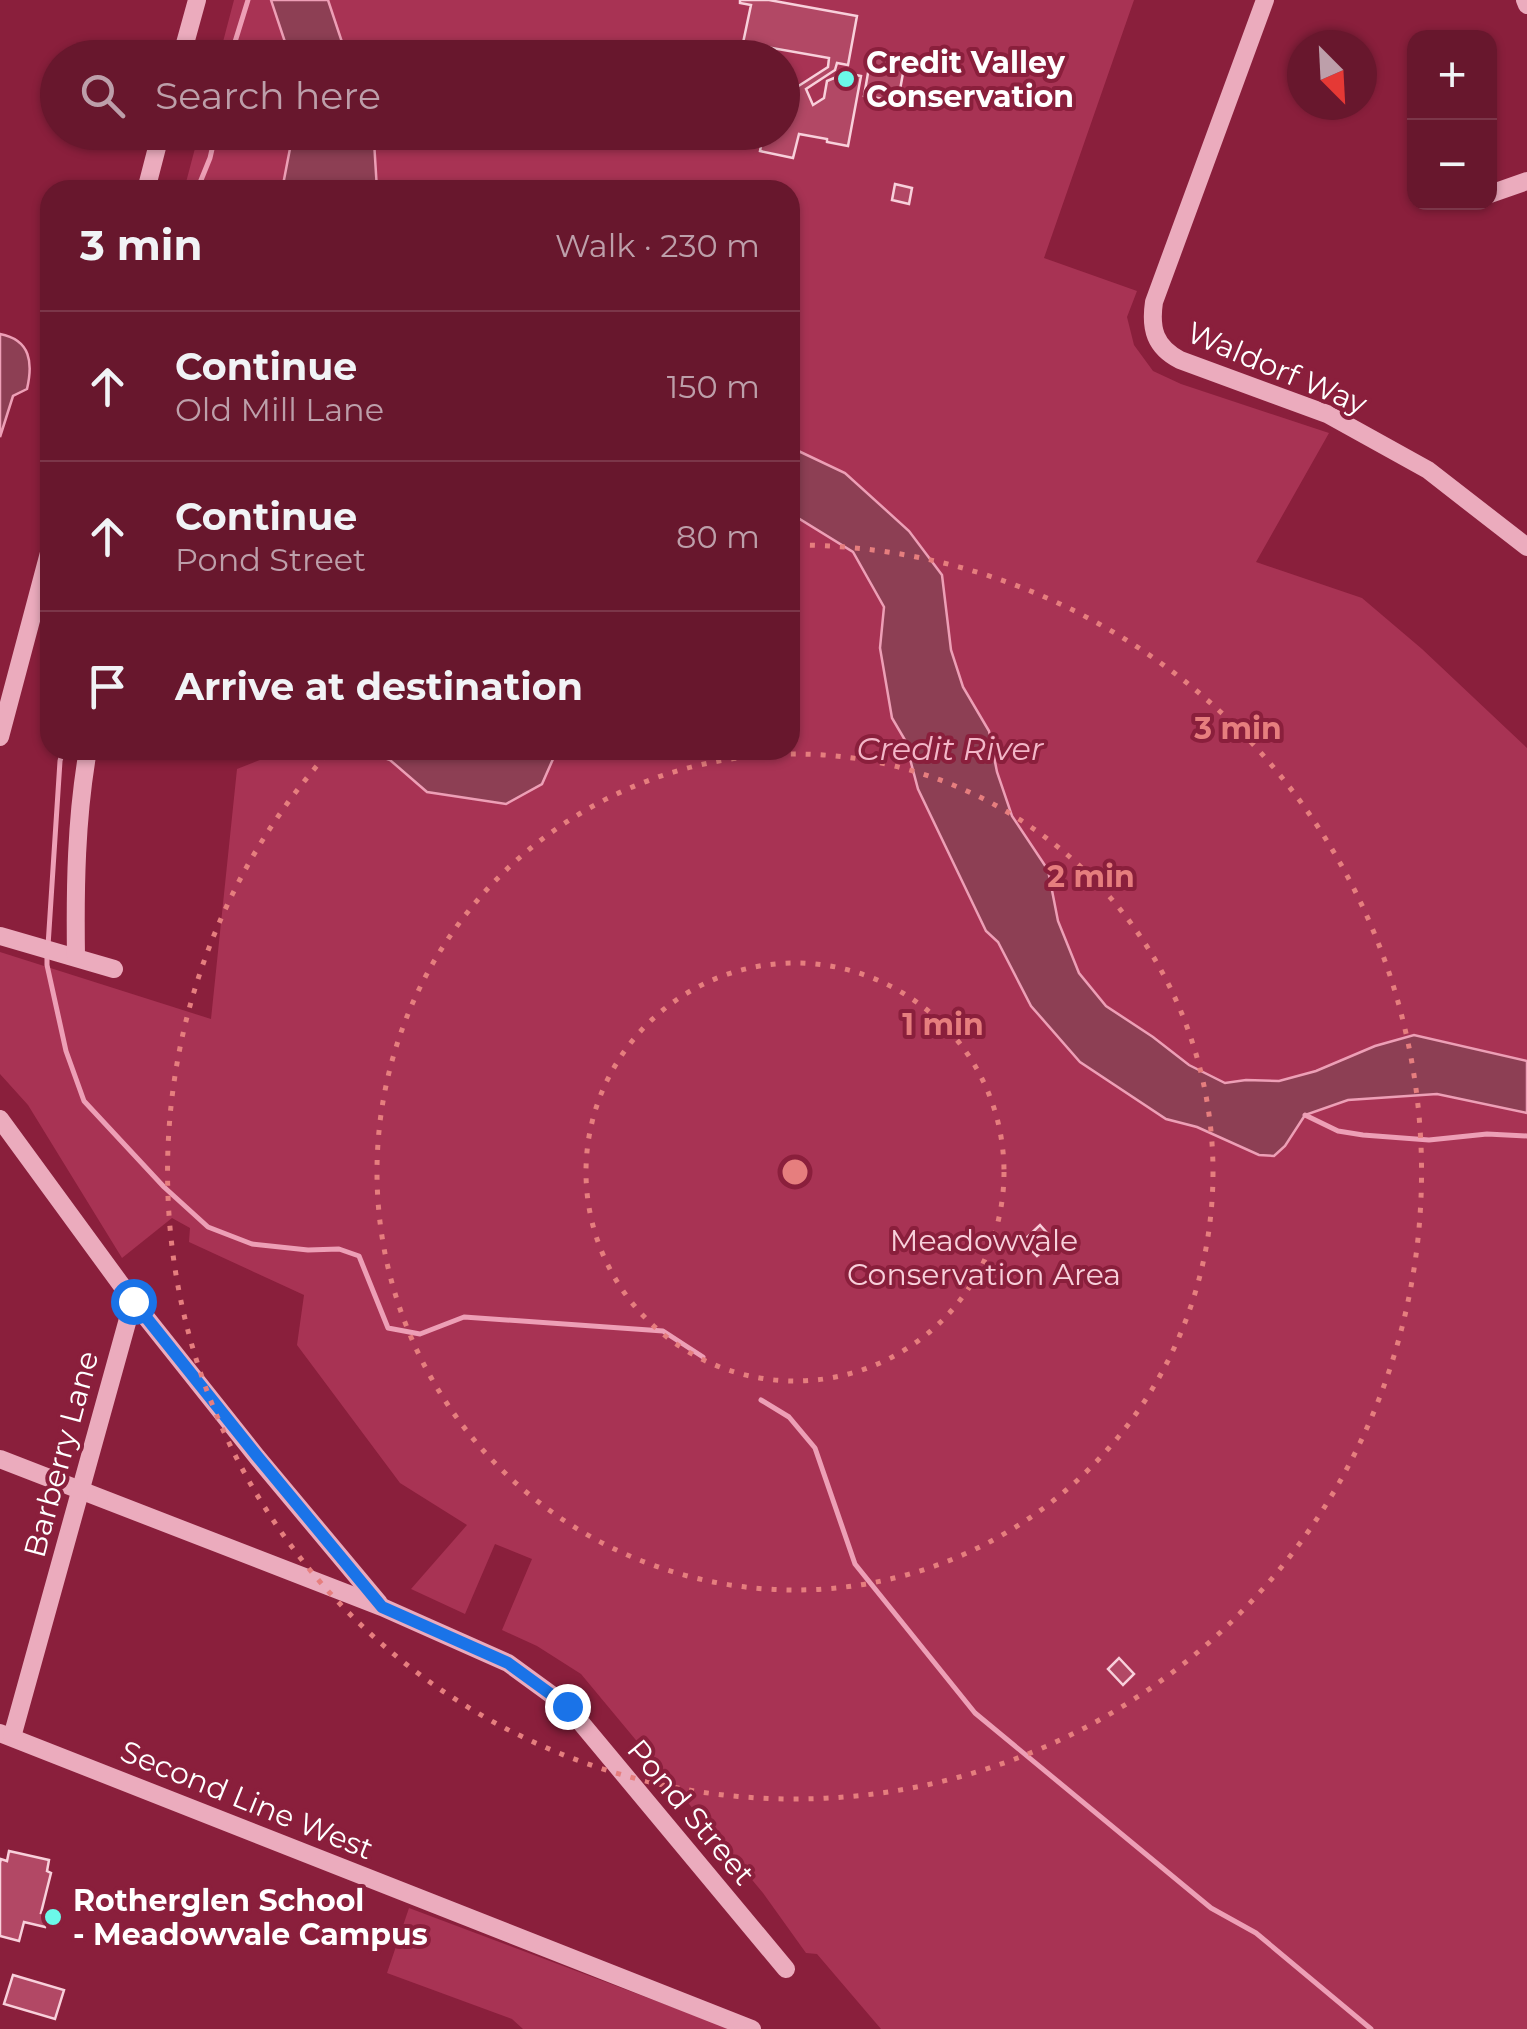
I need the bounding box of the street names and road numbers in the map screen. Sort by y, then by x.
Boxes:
street label: Waldorf Way [1182,314,1373,423]
street label: Barberry Lane [16,1347,106,1561]
street label: Pond Street [619,1731,763,1893]
street label: Second Line West [115,1732,379,1868]

